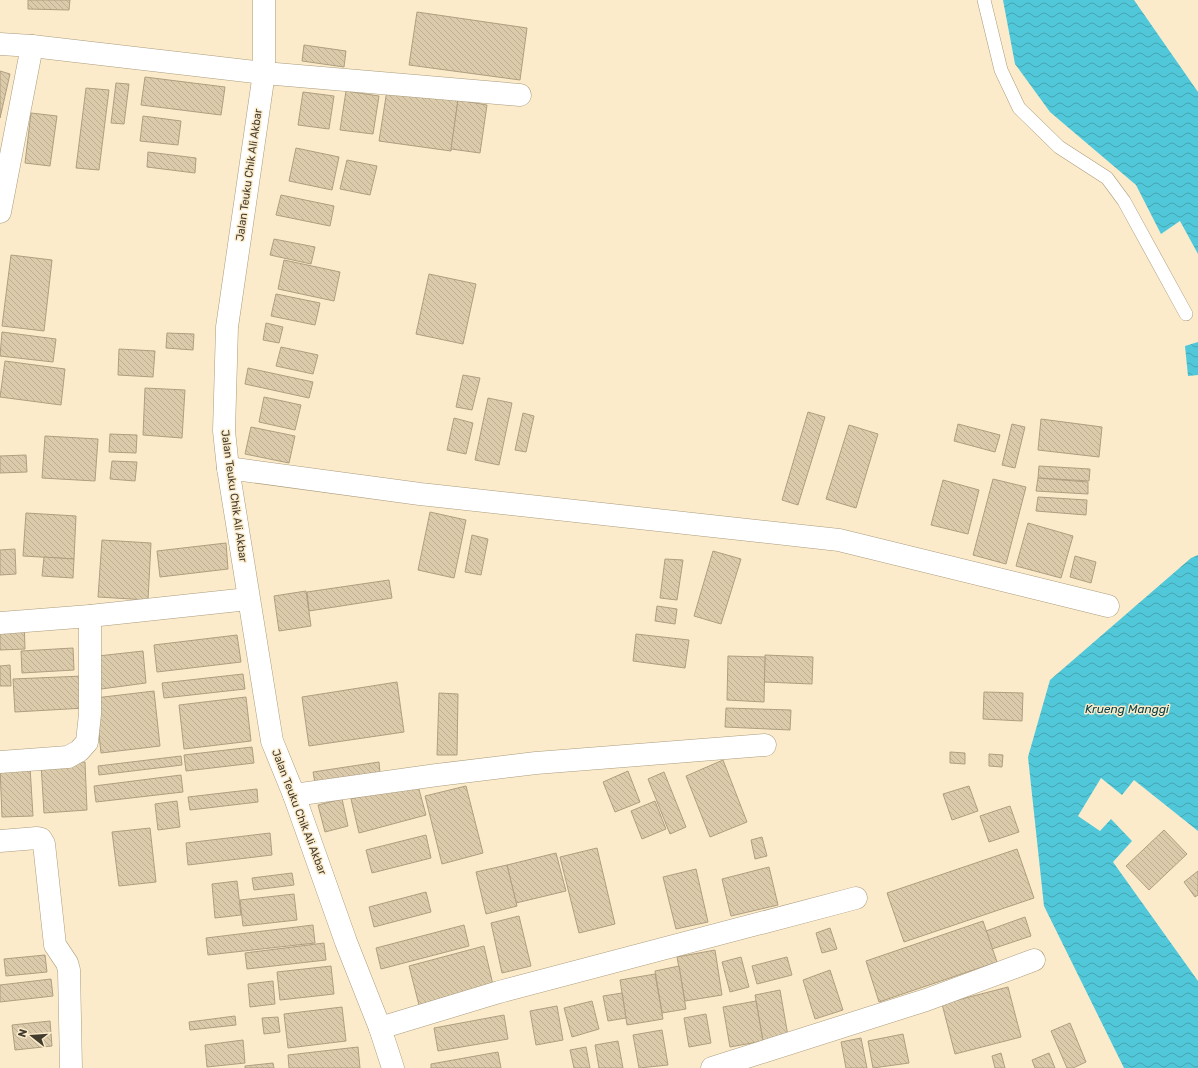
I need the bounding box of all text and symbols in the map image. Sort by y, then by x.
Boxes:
street label: Jalan Teuku Chik Ali Akbar [233,107,265,242]
street label: Jalan Teuku Chik Ali Akbar [218,429,250,564]
water label: Krueng Manggi [1085,702,1170,716]
street label: Jalan Teuku Chik Ali Akbar [269,747,329,877]
north arrow [12,1016,52,1056]
text: N [16,1027,30,1039]

